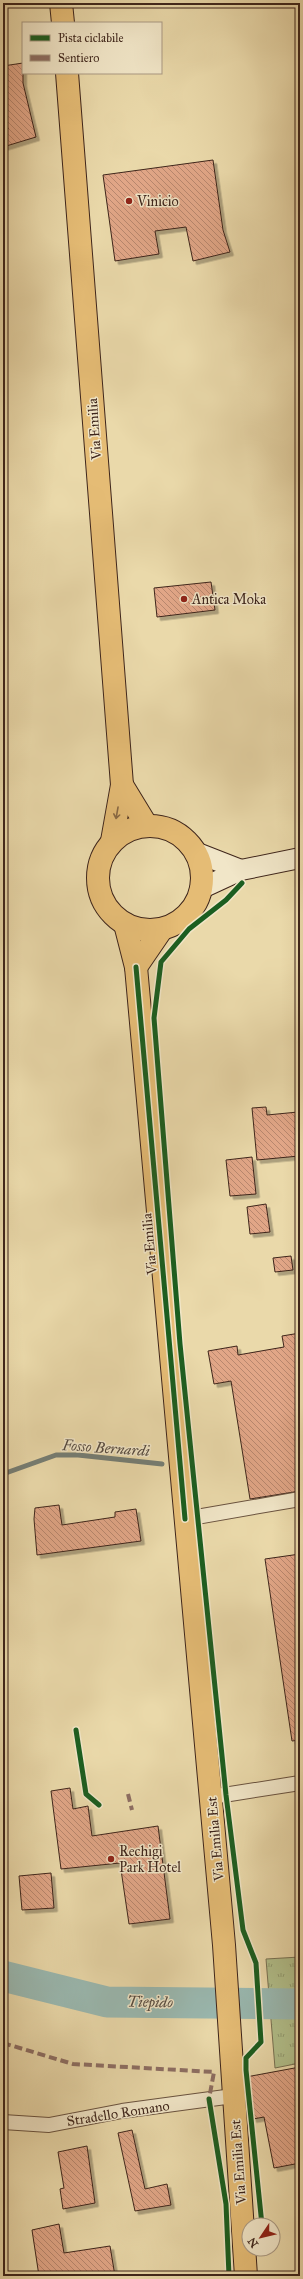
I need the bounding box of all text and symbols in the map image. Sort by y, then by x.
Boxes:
legend [22,22,162,74]
text: Pista ciclabile [58,31,123,45]
text: Sentiero [58,51,99,65]
place label: Vinicio [136,193,179,210]
marker: Vinicio [124,196,134,206]
street label: Via Emilia [84,398,105,461]
place label: Antica Moka [191,591,266,608]
marker: Antica Moka [179,594,189,604]
one-way arrow [113,806,121,819]
street label: Via Emilia [138,1212,161,1276]
water label: Fosso Bernardi [61,1436,151,1460]
street label: Via Emilia Est [203,1796,228,1883]
place label: Rechigi Park Hotel [119,1843,181,1876]
marker: Rechigi Park Hotel [106,1854,116,1864]
water label: Tiepido [127,1993,173,2012]
street label: Stradello Romano [65,2097,171,2130]
street label: Via Emilia Est [227,2119,250,2206]
north arrow [241,2217,281,2257]
text: N [245,2234,261,2250]

